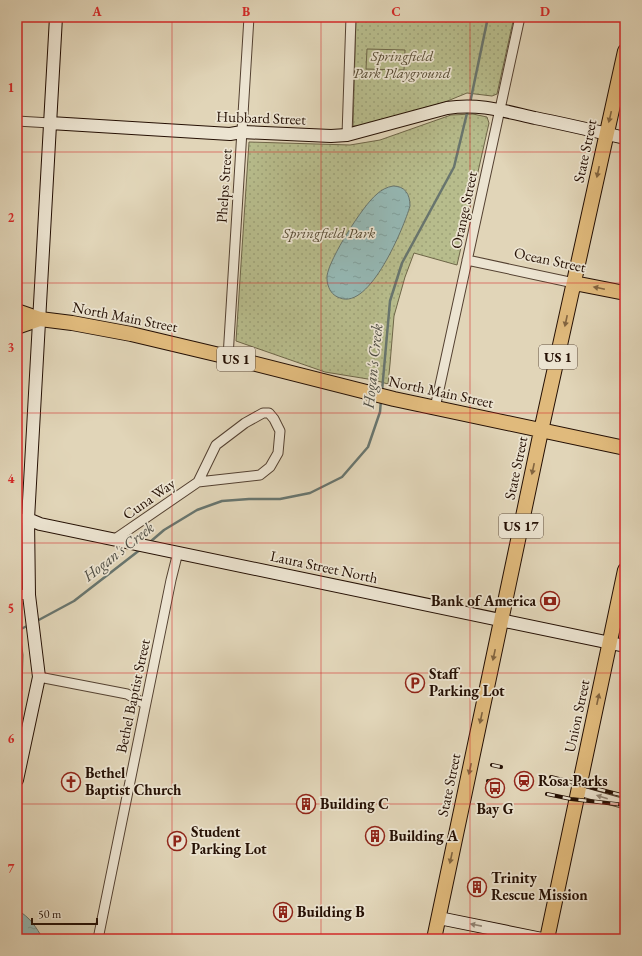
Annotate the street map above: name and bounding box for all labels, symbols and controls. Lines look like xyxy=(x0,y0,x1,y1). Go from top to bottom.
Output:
text: A xyxy=(91,3,102,20)
text: B xyxy=(242,3,250,20)
text: C xyxy=(391,3,401,20)
text: D xyxy=(540,3,550,20)
park label: Springfield Park Playground xyxy=(354,46,451,82)
text: 1 xyxy=(8,79,15,96)
street label: Hubbard Street xyxy=(216,106,306,129)
one-way arrow xyxy=(607,110,613,123)
street label: State Street xyxy=(569,117,601,184)
street label: Phelps Street xyxy=(211,148,236,224)
one-way arrow xyxy=(595,165,601,178)
street label: Orange Street xyxy=(446,169,481,250)
text: 2 xyxy=(8,209,15,226)
park label: Springfield Park xyxy=(282,223,376,242)
street label: Ocean Street xyxy=(512,243,588,276)
one-way arrow xyxy=(593,285,606,291)
street label: North Main Street xyxy=(71,297,179,336)
one-way arrow xyxy=(562,315,568,327)
water label: Hogan's Creek xyxy=(357,322,387,410)
text: 3 xyxy=(8,339,15,356)
road number: US 1 xyxy=(539,345,577,369)
road number: US 1 xyxy=(217,347,255,371)
street label: North Main Street xyxy=(387,371,495,412)
street label: State Street xyxy=(500,434,532,501)
one-way arrow xyxy=(530,463,536,476)
text: 4 xyxy=(8,470,15,487)
street label: Cuna Way xyxy=(119,473,179,524)
road number: US 17 xyxy=(499,514,543,538)
water label: Hogan's Creek xyxy=(78,516,159,586)
street label: Laura Street North xyxy=(269,546,380,587)
bank icon: Bank of America xyxy=(539,590,561,612)
place label: Bank of America xyxy=(431,591,536,610)
text: 5 xyxy=(8,600,14,617)
street label: Bethel Baptist Street xyxy=(111,637,154,755)
one-way arrow xyxy=(490,649,496,661)
place label: Staff Parking Lot xyxy=(429,664,505,700)
parking icon: Staff Parking Lot xyxy=(404,672,426,694)
street label: Union Street xyxy=(560,677,594,754)
one-way arrow xyxy=(595,693,601,705)
one-way arrow xyxy=(477,712,483,724)
text: 6 xyxy=(8,730,15,747)
street label: State Street xyxy=(433,751,465,818)
place label: Bethel Baptist Church xyxy=(85,763,182,799)
one-way arrow xyxy=(466,763,472,775)
station icon: Rosa Parks xyxy=(513,770,535,792)
church icon: Bethel Baptist Church xyxy=(60,771,82,793)
place label: Rosa Parks xyxy=(538,771,608,790)
bus stop icon: Bay G xyxy=(484,777,506,799)
building icon: Building C xyxy=(295,793,317,815)
place label: Building C xyxy=(320,794,389,813)
one-way arrow xyxy=(596,794,608,800)
place label: Bay G xyxy=(476,799,514,818)
place label: Student Parking Lot xyxy=(191,822,267,858)
building icon: Building A xyxy=(364,825,386,847)
place label: Building A xyxy=(389,826,458,845)
parking icon: Student Parking Lot xyxy=(166,830,188,852)
one-way arrow xyxy=(448,851,454,864)
text: 7 xyxy=(8,860,15,877)
place label: Trinity Rescue Mission xyxy=(491,868,588,904)
building icon: Trinity Rescue Mission xyxy=(466,876,488,898)
scale bar xyxy=(32,900,97,926)
building icon: Building B xyxy=(272,901,294,923)
place label: Building B xyxy=(297,902,365,921)
text: 50 m xyxy=(38,906,62,922)
one-way arrow xyxy=(470,922,482,928)

